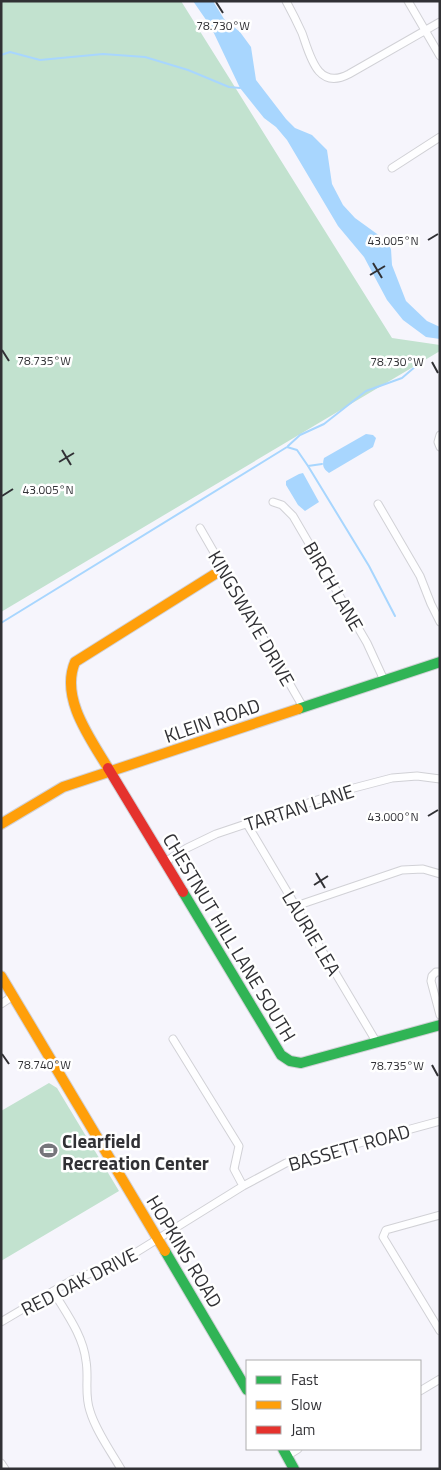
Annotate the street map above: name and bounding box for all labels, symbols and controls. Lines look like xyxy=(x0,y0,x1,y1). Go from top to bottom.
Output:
text: 78.730°W xyxy=(196,16,250,35)
text: 43.005°N xyxy=(367,231,419,250)
text: 78.735°W xyxy=(17,351,71,370)
text: 78.730°W xyxy=(370,352,424,371)
text: 43.005°N xyxy=(22,480,74,499)
street label: BIRCH LANE xyxy=(297,536,371,636)
street label: KINGSWAYE DRIVE xyxy=(201,545,303,691)
street label: KLEIN ROAD xyxy=(160,690,264,750)
street label: TARTAN LANE xyxy=(241,776,357,838)
text: 43.000°N xyxy=(367,807,419,826)
street label: CHESTNUT HILL LANE SOUTH xyxy=(156,827,304,1047)
street label: LAURIE LEA xyxy=(275,885,349,981)
text: 78.740°W xyxy=(17,1055,71,1074)
text: 78.735°W xyxy=(370,1056,424,1075)
street label: BASSETT ROAD xyxy=(285,1116,413,1178)
place label: Clearfield Recreation Center xyxy=(62,1126,209,1177)
sports icon: Clearfield Recreation Center xyxy=(38,1141,58,1161)
street label: HOPKINS ROAD xyxy=(140,1189,230,1313)
street label: RED OAK DRIVE xyxy=(16,1239,142,1323)
legend xyxy=(246,1360,421,1450)
text: Fast xyxy=(291,1368,319,1391)
text: Slow xyxy=(291,1393,322,1416)
text: Jam xyxy=(291,1418,315,1441)

